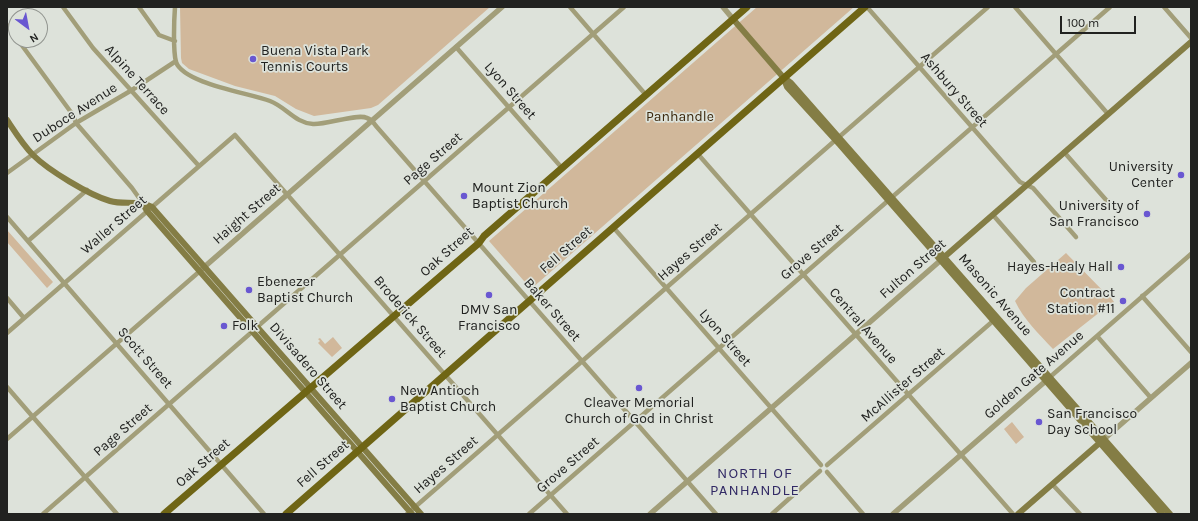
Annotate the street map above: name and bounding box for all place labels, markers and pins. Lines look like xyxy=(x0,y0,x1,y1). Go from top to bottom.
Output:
place label: Buena Vista Park Tennis Courts xyxy=(261,43,369,76)
marker: Buena Vista Park Tennis Courts xyxy=(248,54,258,64)
place label: University Center xyxy=(1109,159,1173,192)
marker: University Center xyxy=(1176,170,1186,180)
place label: Mount Zion Baptist Church xyxy=(472,180,568,212)
marker: Mount Zion Baptist Church xyxy=(459,191,469,201)
place label: University of San Francisco xyxy=(1049,198,1139,230)
marker: University of San Francisco xyxy=(1142,209,1152,219)
place label: Hayes-Healy Hall xyxy=(1007,259,1113,275)
marker: Hayes-Healy Hall xyxy=(1116,262,1126,272)
place label: Ebenezer Baptist Church xyxy=(257,274,353,306)
marker: Ebenezer Baptist Church xyxy=(244,285,254,295)
place label: Contract Station #11 xyxy=(1047,285,1115,318)
marker: DMV San Francisco xyxy=(484,290,494,300)
marker: Contract Station #11 xyxy=(1118,296,1128,306)
place label: DMV San Francisco xyxy=(458,302,520,334)
place label: Folk xyxy=(232,318,258,334)
marker: Folk xyxy=(219,321,229,331)
place label: New Antioch Baptist Church xyxy=(400,383,496,416)
marker: Cleaver Memorial Church of God in Christ xyxy=(634,383,644,393)
marker: New Antioch Baptist Church xyxy=(387,394,397,404)
place label: Cleaver Memorial Church of God in Christ xyxy=(565,395,713,428)
place label: San Francisco Day School xyxy=(1047,406,1137,438)
marker: San Francisco Day School xyxy=(1034,417,1044,427)

